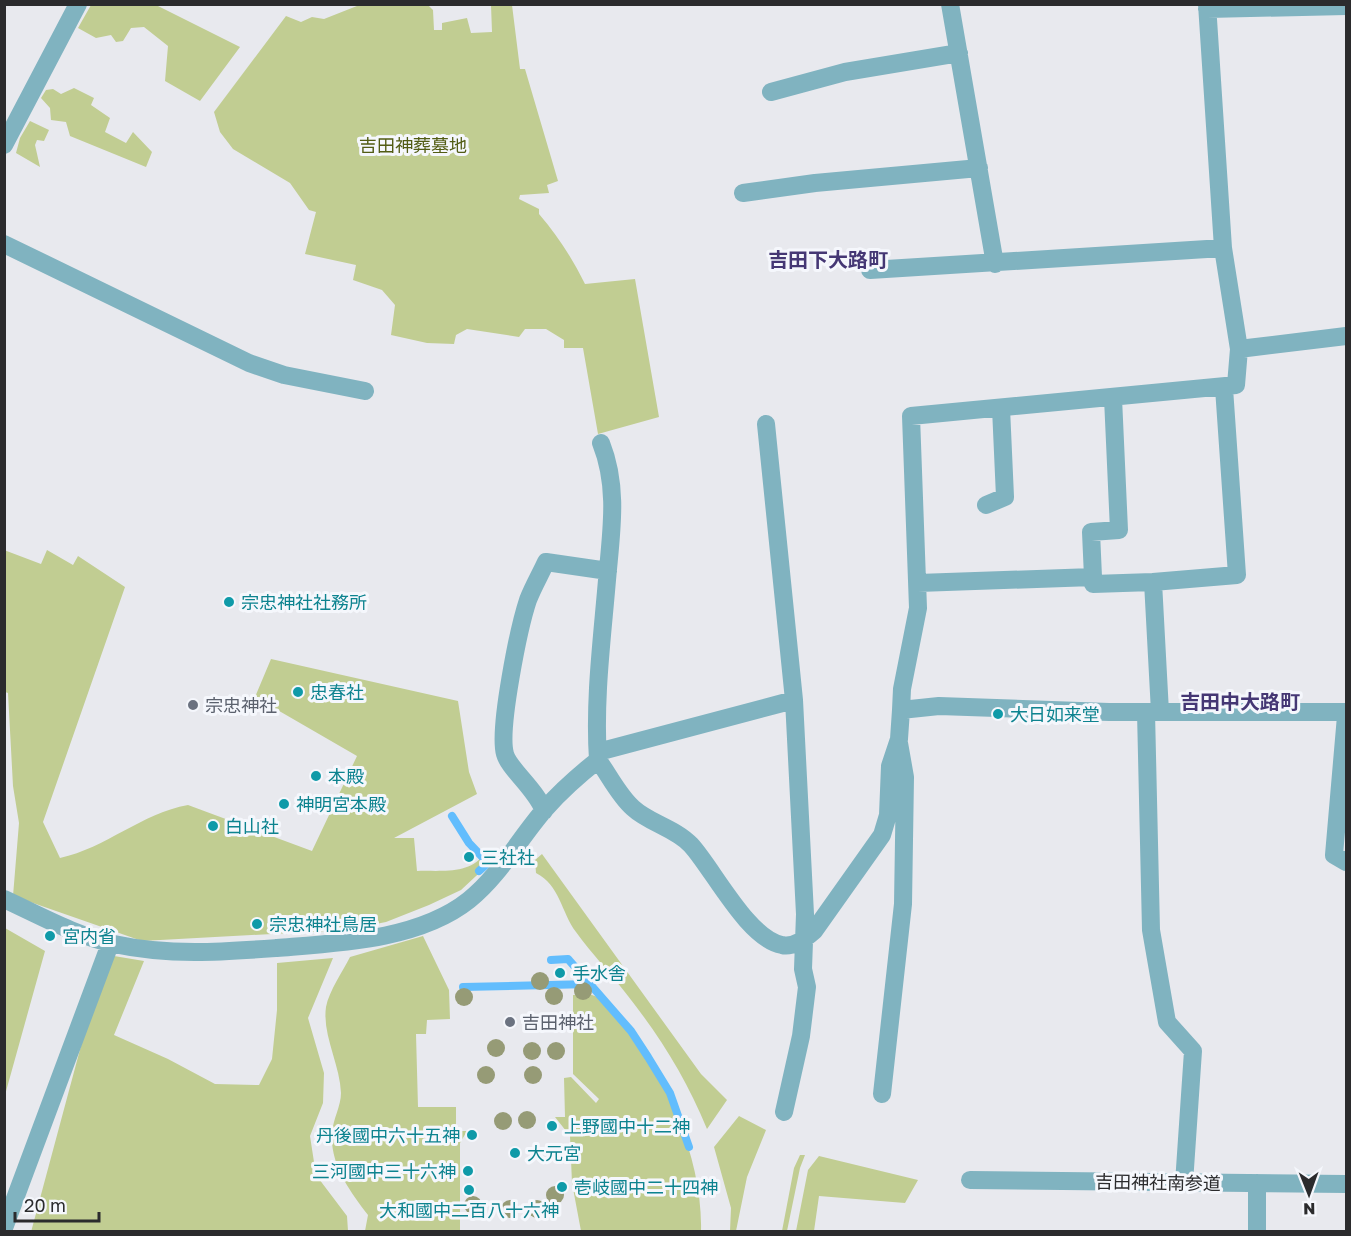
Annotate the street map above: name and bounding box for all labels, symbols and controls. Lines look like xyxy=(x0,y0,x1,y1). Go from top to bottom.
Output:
park label: 吉田神葬墓地 xyxy=(359,134,467,156)
district label: 吉田下大路町 xyxy=(768,247,888,271)
place label: 宗忠神社社務所 xyxy=(241,591,367,613)
marker: 宗忠神社社務所 xyxy=(222,595,236,609)
place label: 忠春社 xyxy=(310,681,364,703)
marker: 忠春社 xyxy=(291,685,305,699)
district label: 吉田中大路町 xyxy=(1180,689,1300,713)
place label: 宗忠神社 xyxy=(205,694,277,716)
marker: 宗忠神社 xyxy=(186,698,200,712)
place label: 大日如来堂 xyxy=(1010,703,1100,725)
marker: 大日如来堂 xyxy=(991,707,1005,721)
place label: 本殿 xyxy=(328,765,364,787)
marker: 本殿 xyxy=(309,769,323,783)
place label: 神明宮本殿 xyxy=(296,793,386,815)
marker: 神明宮本殿 xyxy=(277,797,291,811)
place label: 白山社 xyxy=(225,815,279,837)
marker: 白山社 xyxy=(206,819,220,833)
place label: 三社社 xyxy=(481,846,535,868)
marker: 三社社 xyxy=(462,850,476,864)
place label: 宗忠神社鳥居 xyxy=(269,913,377,935)
marker: 宗忠神社鳥居 xyxy=(250,917,264,931)
place label: 宮内省 xyxy=(62,925,116,947)
marker: 宮内省 xyxy=(43,929,57,943)
place label: 手水舎 xyxy=(572,962,626,984)
marker: 手水舎 xyxy=(553,966,567,980)
place label: 吉田神社 xyxy=(522,1011,594,1033)
marker: 吉田神社 xyxy=(503,1015,517,1029)
place label: 上野國中十二神 xyxy=(564,1115,690,1137)
marker: 上野國中十二神 xyxy=(545,1119,559,1133)
place label: 丹後國中六十五神 xyxy=(316,1124,460,1146)
marker: 丹後國中六十五神 xyxy=(465,1128,479,1142)
place label: 大元宮 xyxy=(527,1142,581,1164)
marker: 大元宮 xyxy=(508,1146,522,1160)
place label: 三河國中三十六神 xyxy=(312,1160,456,1182)
marker: 三河國中三十六神 xyxy=(461,1164,475,1178)
north arrow xyxy=(1279,1164,1339,1224)
street label: 吉田神社南参道 xyxy=(1095,1170,1221,1194)
place label: 壱岐國中二十四神 xyxy=(574,1176,718,1198)
marker: 壱岐國中二十四神 xyxy=(555,1180,569,1194)
marker: 大和國中二百八十六神 xyxy=(462,1183,476,1197)
scale bar xyxy=(15,1185,99,1223)
text: 20 m xyxy=(24,1194,66,1216)
place label: 大和國中二百八十六神 xyxy=(379,1199,559,1221)
text: N xyxy=(1303,1199,1316,1219)

